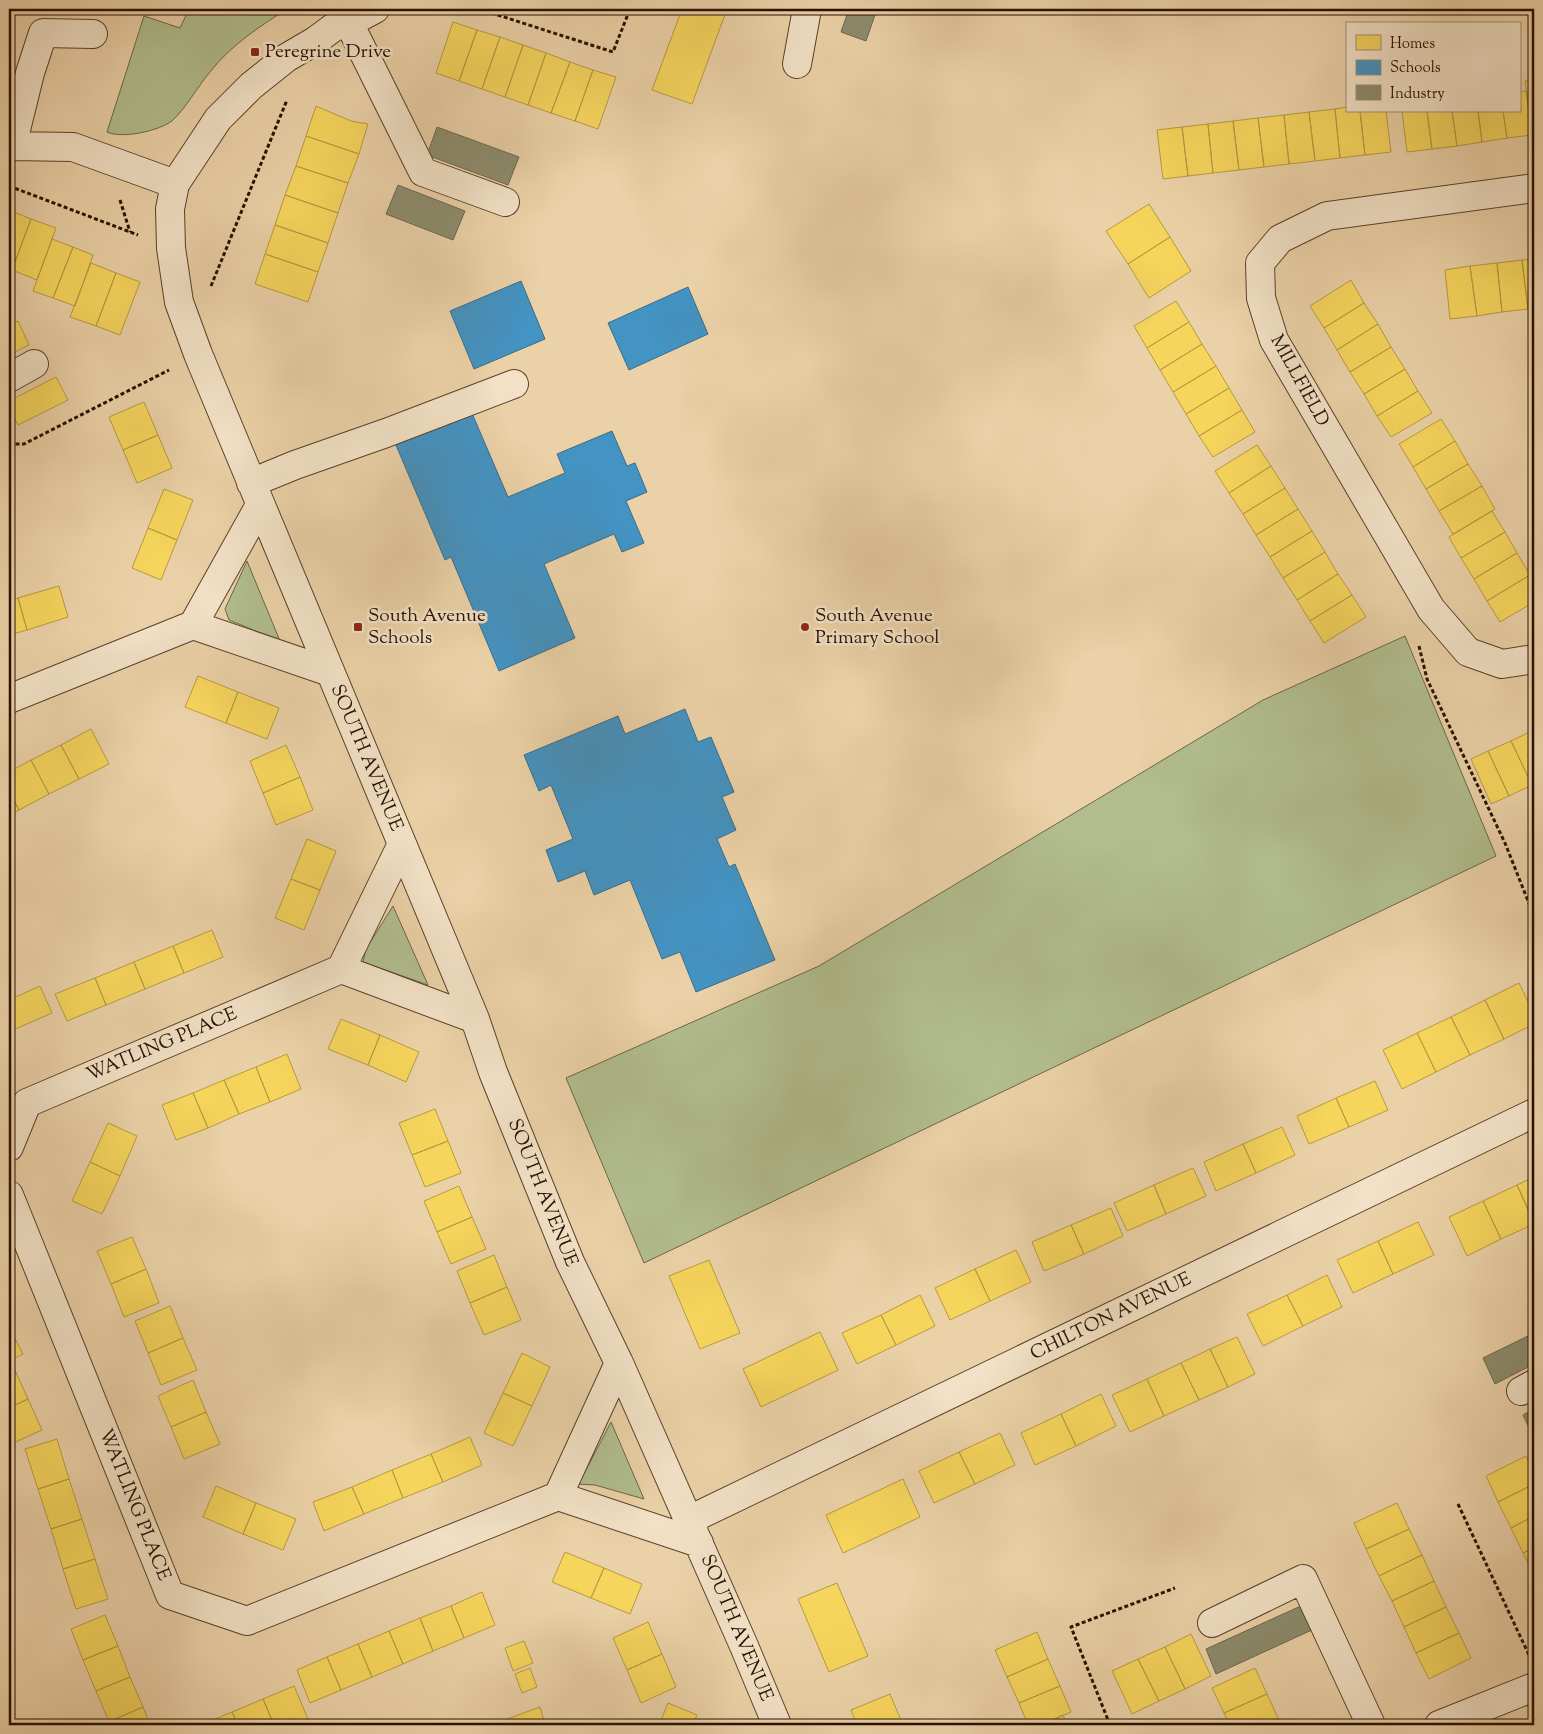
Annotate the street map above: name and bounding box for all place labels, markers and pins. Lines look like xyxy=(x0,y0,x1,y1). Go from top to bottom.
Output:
place label: Peregrine Drive xyxy=(265,39,391,66)
marker: Peregrine Drive xyxy=(249,46,261,58)
place label: South Avenue Schools xyxy=(368,603,486,652)
place label: South Avenue Primary School xyxy=(815,603,940,652)
marker: South Avenue Schools xyxy=(352,621,364,633)
marker: South Avenue Primary School xyxy=(799,621,811,633)

